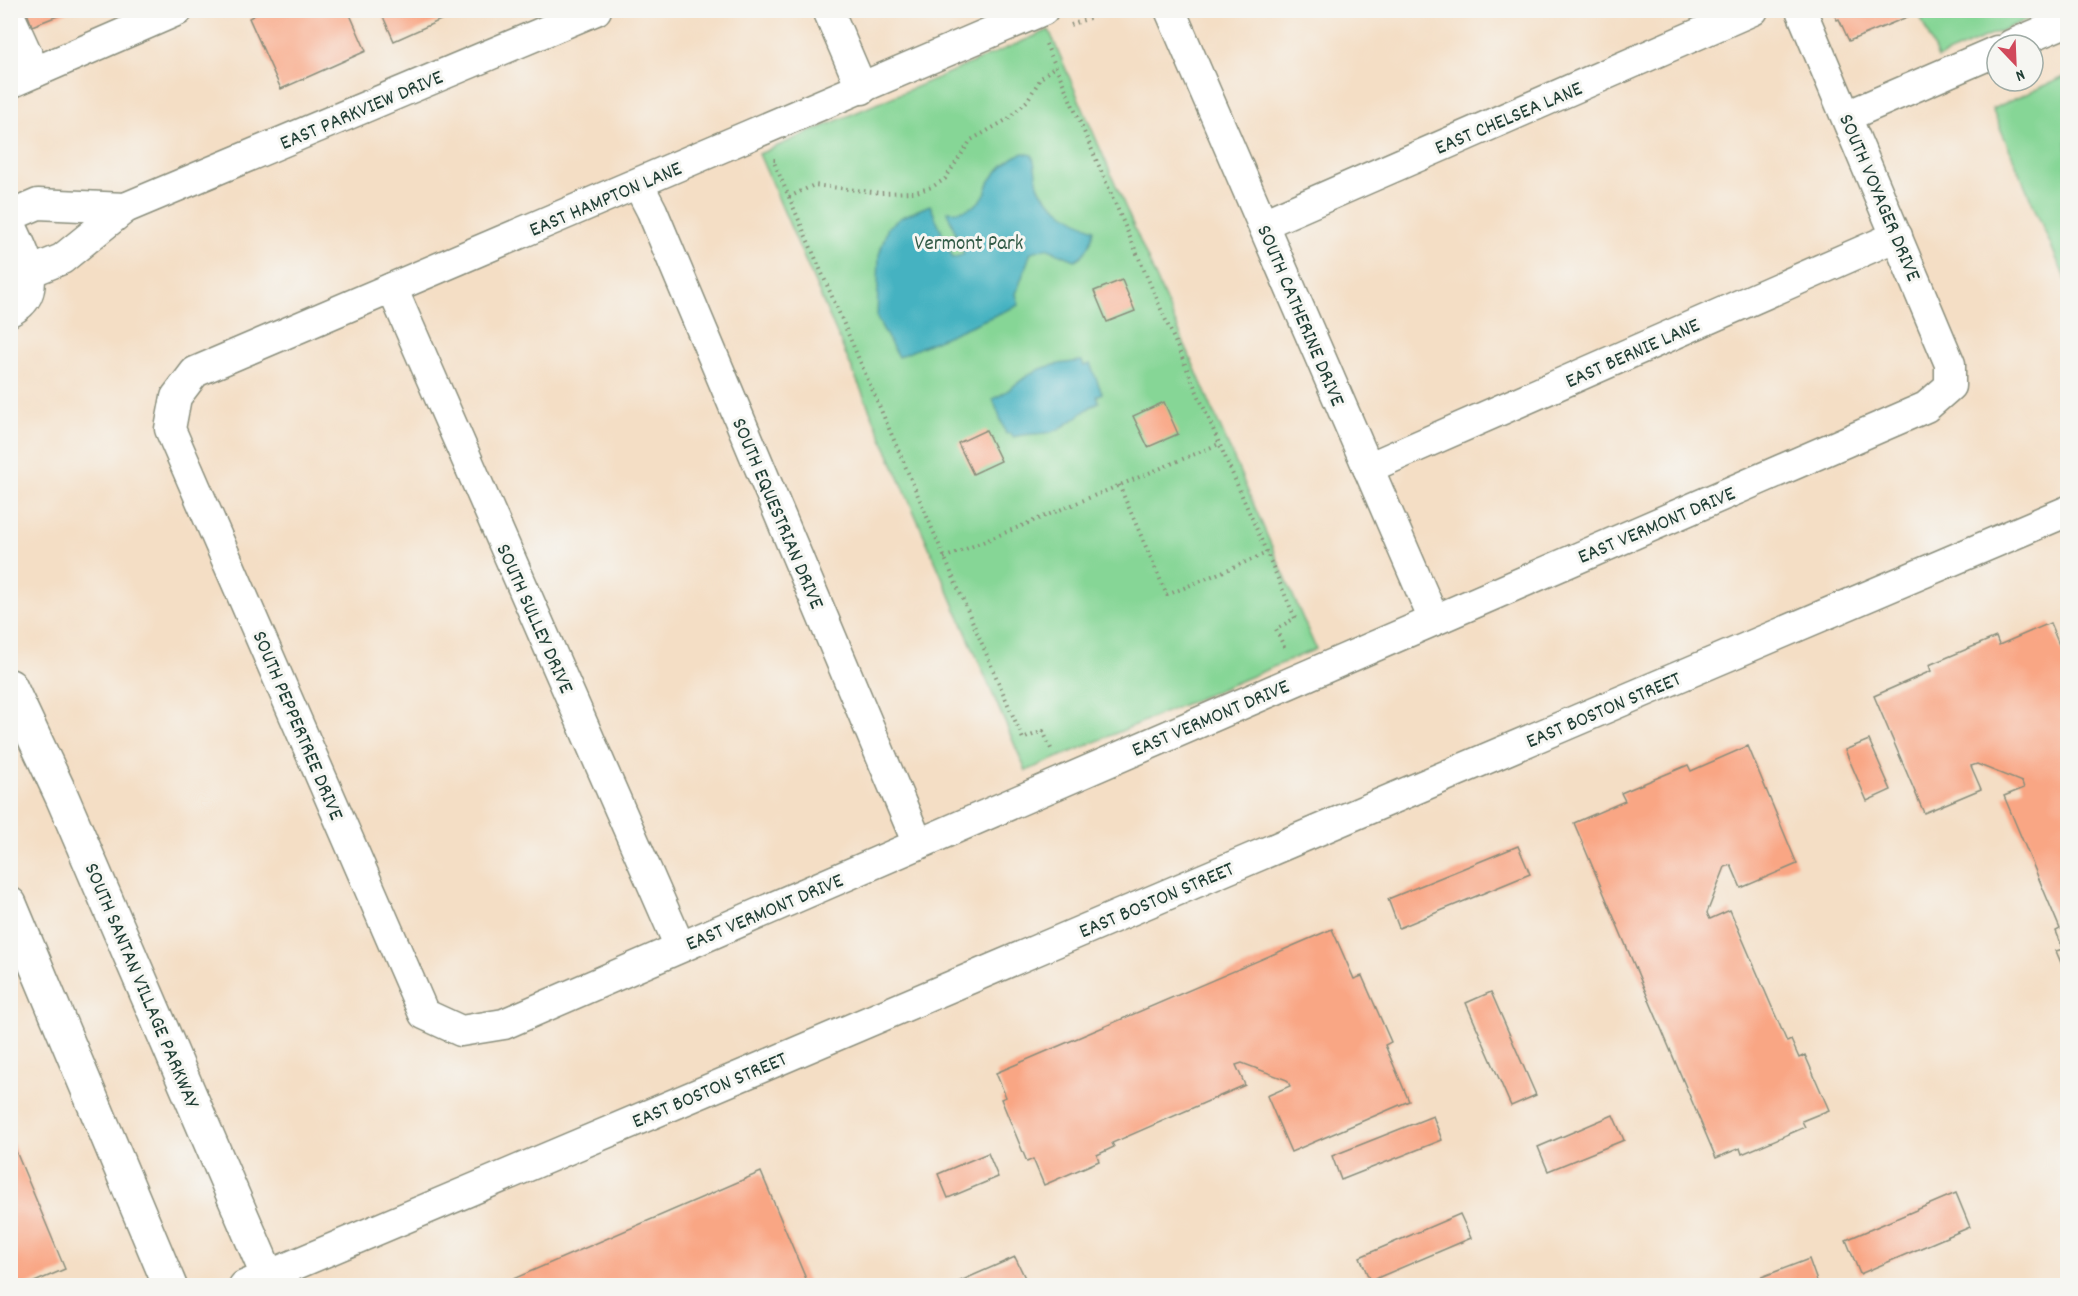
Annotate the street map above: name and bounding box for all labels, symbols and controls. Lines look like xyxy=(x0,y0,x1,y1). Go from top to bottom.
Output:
north arrow xyxy=(1985,33,2045,93)
text: N xyxy=(2012,62,2028,87)
street label: EAST PARKVIEW DRIVE xyxy=(276,64,449,160)
street label: EAST CHELSEA LANE xyxy=(1431,75,1588,164)
street label: SOUTH VOYAGER DRIVE xyxy=(1829,110,1927,287)
street label: EAST HAMPTON LANE xyxy=(525,155,688,246)
street label: SOUTH CATHERINE DRIVE xyxy=(1247,221,1351,412)
park label: Vermont Park xyxy=(915,230,1023,260)
street label: EAST BERNIE LANE xyxy=(1561,311,1706,398)
street label: SOUTH EQUESTRIAN DRIVE xyxy=(722,414,830,615)
street label: EAST VERMONT DRIVE xyxy=(1574,480,1741,573)
street label: SOUTH SULLEY DRIVE xyxy=(487,539,580,699)
street label: SOUTH PEPPERTREE DRIVE xyxy=(243,627,350,826)
street label: EAST BOSTON STREET xyxy=(1522,665,1687,758)
street label: EAST VERMONT DRIVE xyxy=(1128,673,1295,766)
street label: EAST BOSTON STREET xyxy=(1075,855,1240,948)
street label: SOUTH SANTAN VILLAGE PARKWAY xyxy=(75,859,206,1115)
street label: EAST VERMONT DRIVE xyxy=(682,867,849,960)
street label: EAST BOSTON STREET xyxy=(628,1045,793,1138)

